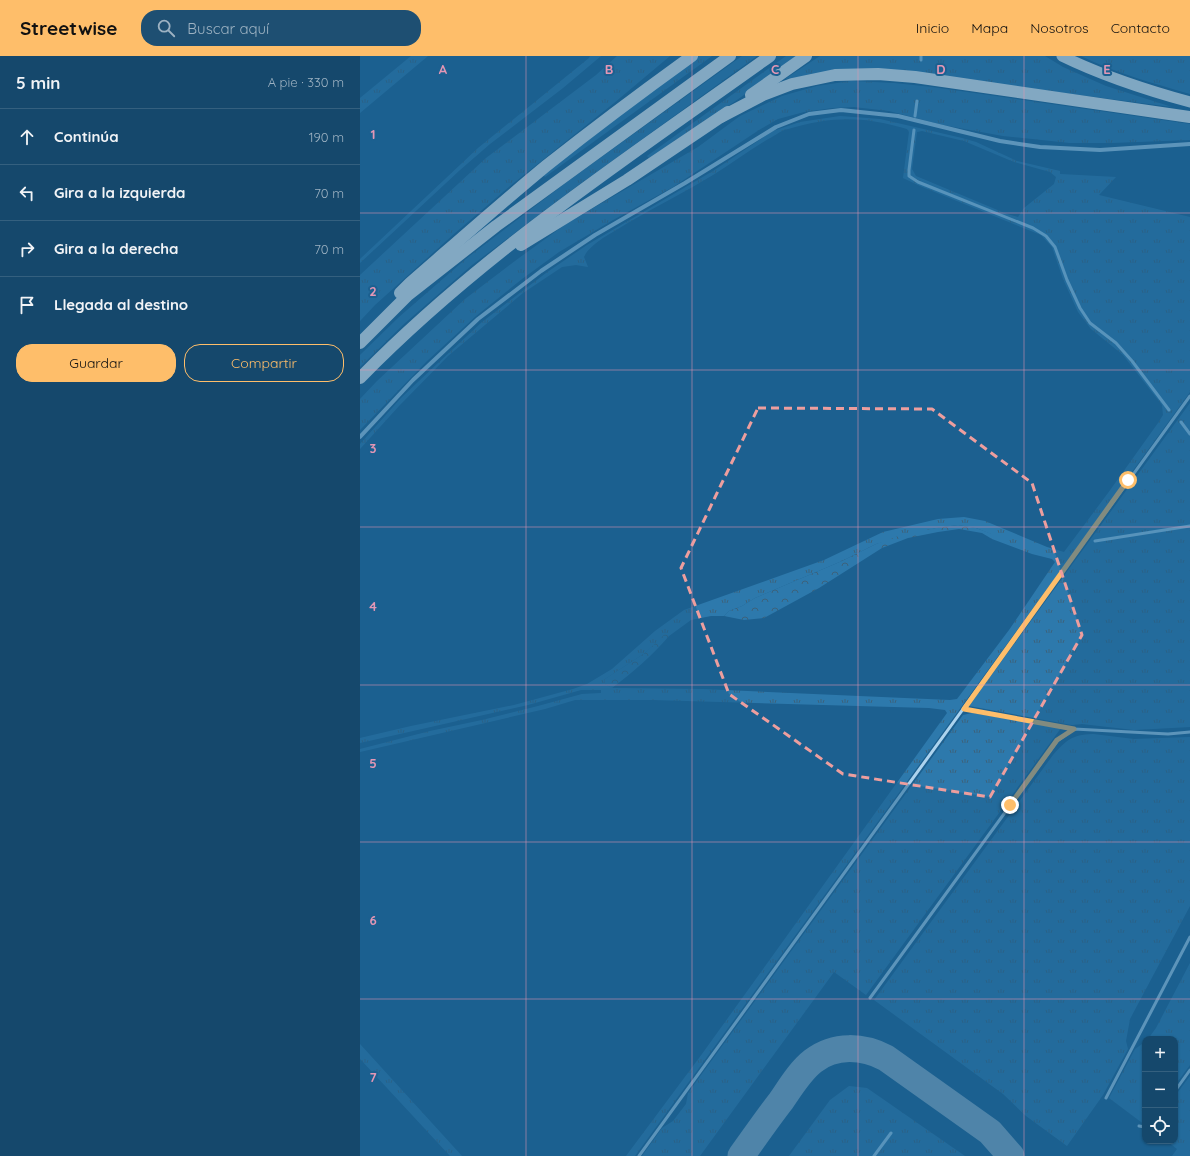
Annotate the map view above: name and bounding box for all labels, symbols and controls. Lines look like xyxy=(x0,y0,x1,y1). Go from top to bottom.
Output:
search box xyxy=(141,10,421,46)
text: Streetwise xyxy=(20,16,117,40)
icon: search xyxy=(155,17,177,39)
text: Buscar aquí xyxy=(187,19,269,38)
text: Inicio xyxy=(916,19,949,37)
text: Mapa xyxy=(971,19,1008,37)
text: Nosotros xyxy=(1030,19,1089,37)
text: Contacto xyxy=(1111,19,1170,37)
text: A xyxy=(439,61,448,77)
text: B xyxy=(605,61,613,77)
text: C xyxy=(771,61,779,77)
text: D xyxy=(936,61,946,77)
text: E xyxy=(1103,61,1111,77)
text: 5 min xyxy=(16,72,60,93)
text: A pie · 330 m xyxy=(268,74,344,90)
icon: ahead xyxy=(16,126,38,148)
text: 1 xyxy=(370,126,376,142)
text: Continúa xyxy=(54,127,119,146)
text: 190 m xyxy=(309,129,344,145)
icon: left xyxy=(16,182,38,204)
text: Gira a la izquierda xyxy=(54,183,186,202)
text: 70 m xyxy=(314,185,344,201)
icon: right xyxy=(16,238,38,260)
text: Gira a la derecha xyxy=(54,239,179,258)
text: 70 m xyxy=(314,241,344,257)
text: 2 xyxy=(369,283,377,299)
icon: arrive xyxy=(16,294,38,316)
text: Llegada al destino xyxy=(54,295,188,314)
button: Guardar xyxy=(16,344,176,382)
button: Compartir xyxy=(184,344,344,382)
text: 3 xyxy=(370,440,377,456)
route start xyxy=(1119,471,1137,489)
text: 4 xyxy=(369,598,377,614)
text: 5 xyxy=(369,755,377,771)
route end xyxy=(1001,796,1019,814)
text: 6 xyxy=(369,912,377,928)
map controls xyxy=(1142,1036,1178,1144)
button: + xyxy=(1142,1036,1178,1072)
text: 7 xyxy=(369,1069,377,1085)
button: − xyxy=(1142,1072,1178,1108)
button: locate xyxy=(1142,1108,1178,1144)

